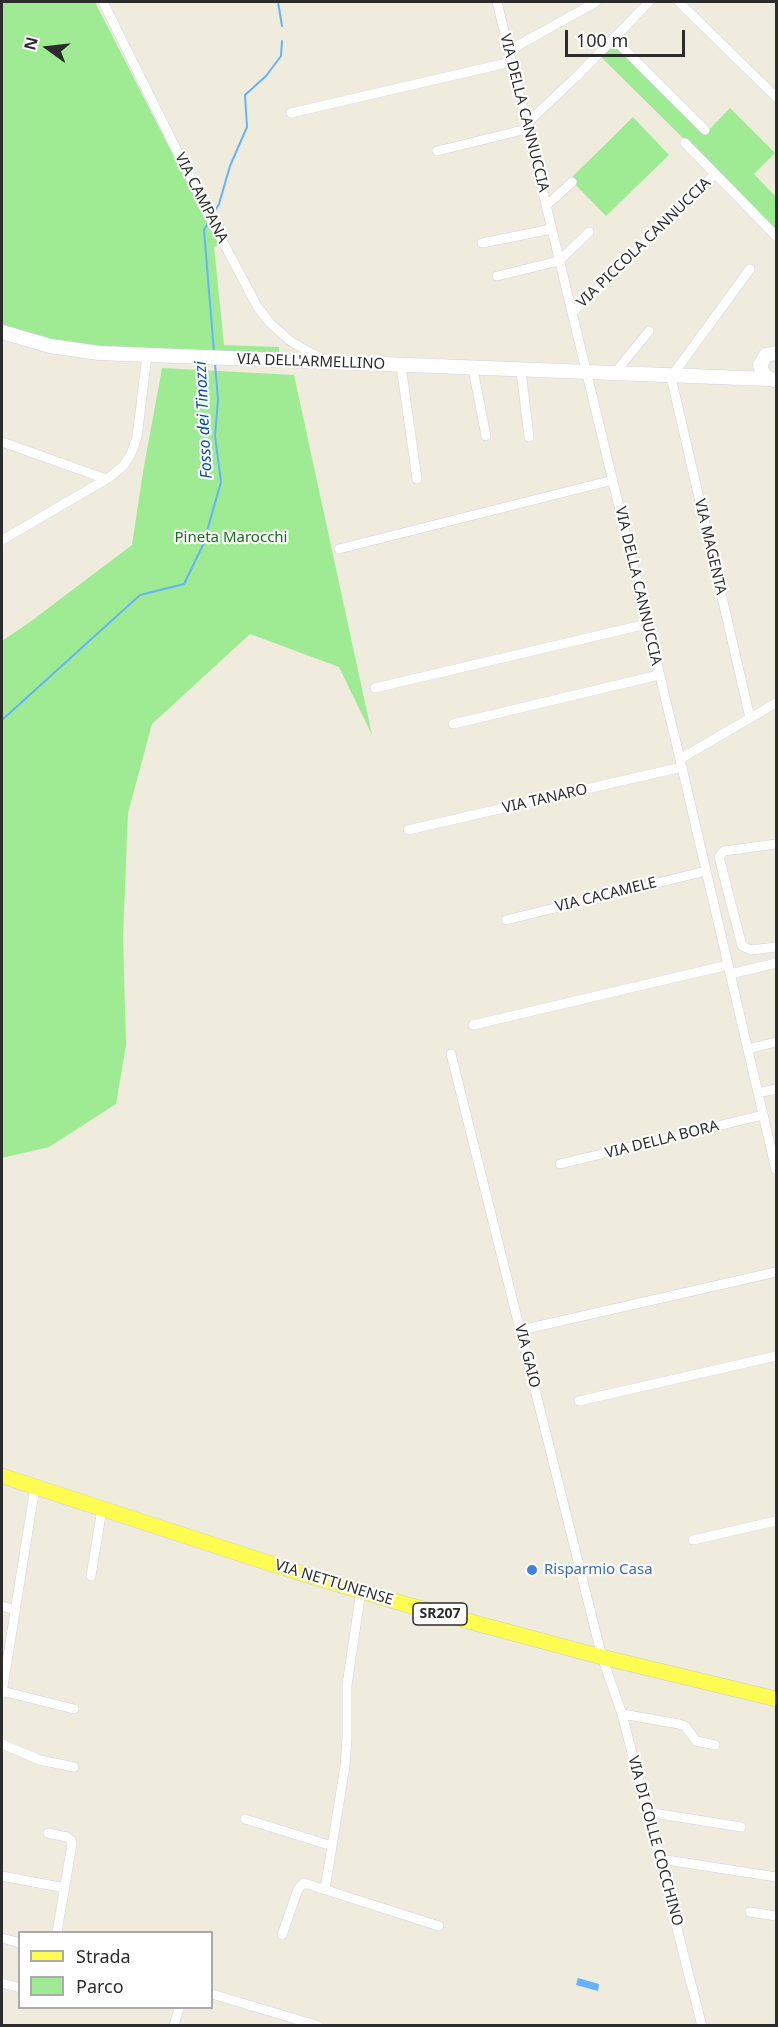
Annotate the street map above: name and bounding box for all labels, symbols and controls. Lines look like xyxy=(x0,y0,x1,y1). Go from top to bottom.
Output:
north arrow xyxy=(18,18,78,78)
scale bar xyxy=(568,18,688,56)
text: 100 m xyxy=(576,28,628,52)
street label: VIA DELLA CANNUCCIA xyxy=(496,32,552,194)
text: N xyxy=(18,34,43,52)
street label: VIA CAMPANA xyxy=(170,150,232,246)
street label: VIA PICCOLA CANNUCCIA xyxy=(573,174,715,312)
street label: VIA DELL'ARMELLINO xyxy=(236,350,386,374)
water label: Fosso dei Tinozzi xyxy=(191,361,217,479)
street label: VIA MAGENTA xyxy=(690,497,730,597)
street label: VIA DELLA CANNUCCIA xyxy=(611,505,665,667)
park label: Pineta Marocchi xyxy=(175,529,287,547)
street label: VIA TANARO xyxy=(501,781,589,817)
street label: VIA CACAMELE xyxy=(554,874,658,916)
street label: VIA DELLA BORA xyxy=(603,1117,721,1163)
street label: VIA GAIO xyxy=(510,1322,544,1390)
street label: VIA NETTUNENSE xyxy=(273,1556,395,1610)
place label: Risparmio Casa xyxy=(544,1561,653,1579)
marker: Risparmio Casa xyxy=(525,1563,539,1577)
road number: SR207 xyxy=(413,1603,467,1625)
street label: VIA DI COLLE COCCHINO xyxy=(624,1754,686,1928)
legend xyxy=(18,1931,213,2009)
text: Strada xyxy=(76,1944,131,1968)
text: Parco xyxy=(76,1974,124,1998)

